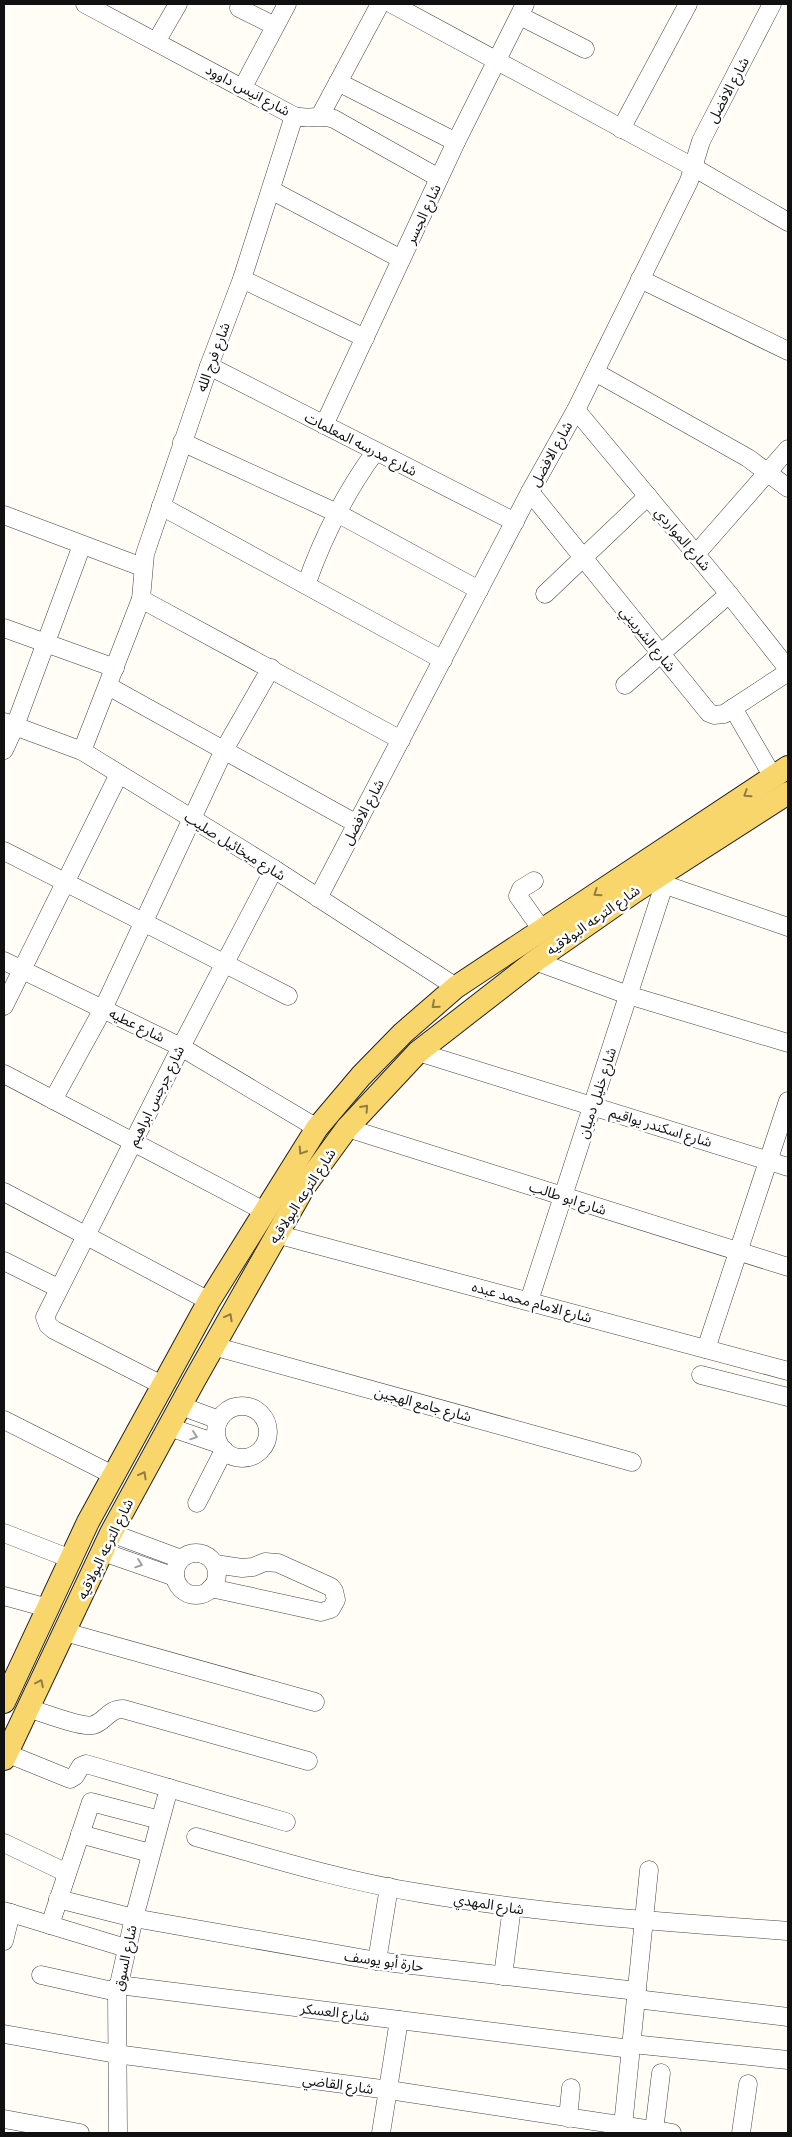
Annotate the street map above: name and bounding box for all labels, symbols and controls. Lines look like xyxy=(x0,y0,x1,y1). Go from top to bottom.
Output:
street label: شارع الافضل xyxy=(703,54,755,127)
street label: شارع انيس داوود xyxy=(202,60,293,122)
street label: شارع الجسر xyxy=(401,181,446,249)
street label: شارع فرج الله xyxy=(192,320,236,395)
street label: شارع مدرسه المعلمات xyxy=(301,408,420,482)
street label: شارع الافضل xyxy=(526,418,578,491)
street label: شارع المواردي xyxy=(649,503,715,576)
street label: شارع الشربيني xyxy=(614,603,680,677)
street label: شارع الافضل xyxy=(338,776,390,849)
one-way arrow xyxy=(744,788,753,797)
street label: شارع ميخائيل صليب xyxy=(180,808,289,886)
street label: شارع الترعه البولاقيه xyxy=(543,881,644,961)
one-way arrow xyxy=(593,886,602,896)
one-way arrow xyxy=(432,1000,441,1008)
street label: شارع عطيه xyxy=(105,1004,168,1048)
street label: شارع جرجس ابراهيم xyxy=(124,1043,190,1150)
street label: شارع خليل دميان xyxy=(574,1045,622,1141)
street label: شارع اسكندر يواقيم xyxy=(607,1103,714,1153)
one-way arrow xyxy=(359,1104,368,1113)
street label: شارع الترعه البولاقيه xyxy=(265,1145,341,1248)
one-way arrow xyxy=(299,1145,309,1154)
street label: شارع ابو طالب xyxy=(526,1177,609,1221)
street label: شارع الامام محمد عبده xyxy=(469,1277,594,1329)
one-way arrow xyxy=(223,1314,233,1323)
street label: شارع جامع الهجين xyxy=(372,1382,473,1428)
one-way arrow xyxy=(189,1430,198,1440)
one-way arrow xyxy=(137,1471,147,1480)
street label: شارع الترعه البولاقيه xyxy=(73,1496,139,1603)
one-way arrow xyxy=(134,1558,143,1568)
one-way arrow xyxy=(34,1679,44,1688)
street label: شارع المهدي xyxy=(452,1890,525,1921)
street label: شارع السوق xyxy=(109,1923,143,1993)
street label: حارة أبو يوسف xyxy=(343,1947,425,1975)
street label: شارع العسكر xyxy=(298,1999,371,2027)
street label: شارع القاضي xyxy=(301,2070,375,2100)

